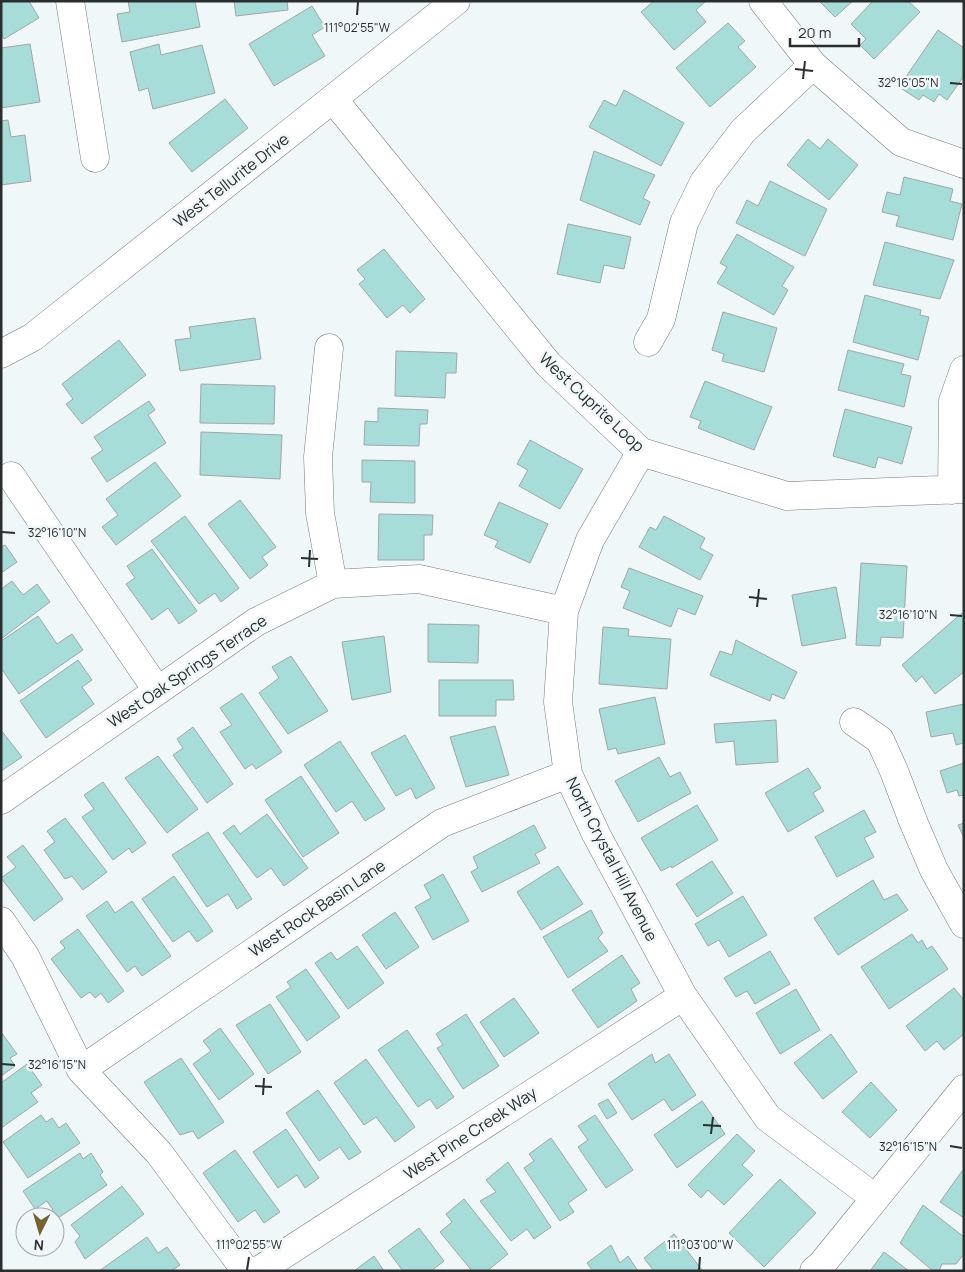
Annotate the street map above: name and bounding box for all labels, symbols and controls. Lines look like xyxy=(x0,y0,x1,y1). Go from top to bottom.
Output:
scale bar xyxy=(790,15,859,47)
text: 111°02'55"W xyxy=(324,19,391,36)
text: 20 m xyxy=(798,22,831,43)
text: 32°16'05"N xyxy=(878,74,938,91)
street label: West Tellurite Drive xyxy=(168,128,294,232)
street label: West Cuprite Loop xyxy=(535,347,649,457)
text: 32°16'10"N xyxy=(28,524,86,541)
text: 32°16'10"N xyxy=(879,606,937,623)
street label: West Oak Springs Terrace xyxy=(103,609,271,733)
street label: North Crystal Hill Avenue xyxy=(561,773,663,945)
street label: West Rock Basin Lane xyxy=(244,854,390,962)
text: 32°16'15"N xyxy=(28,1056,86,1073)
street label: West Pine Creek Way xyxy=(399,1081,541,1184)
text: 32°16'15"N xyxy=(879,1138,937,1155)
north arrow xyxy=(15,1207,65,1257)
text: N xyxy=(33,1236,45,1255)
text: 111°02'55"W xyxy=(216,1236,283,1253)
text: 111°03'00"W xyxy=(667,1236,734,1253)

